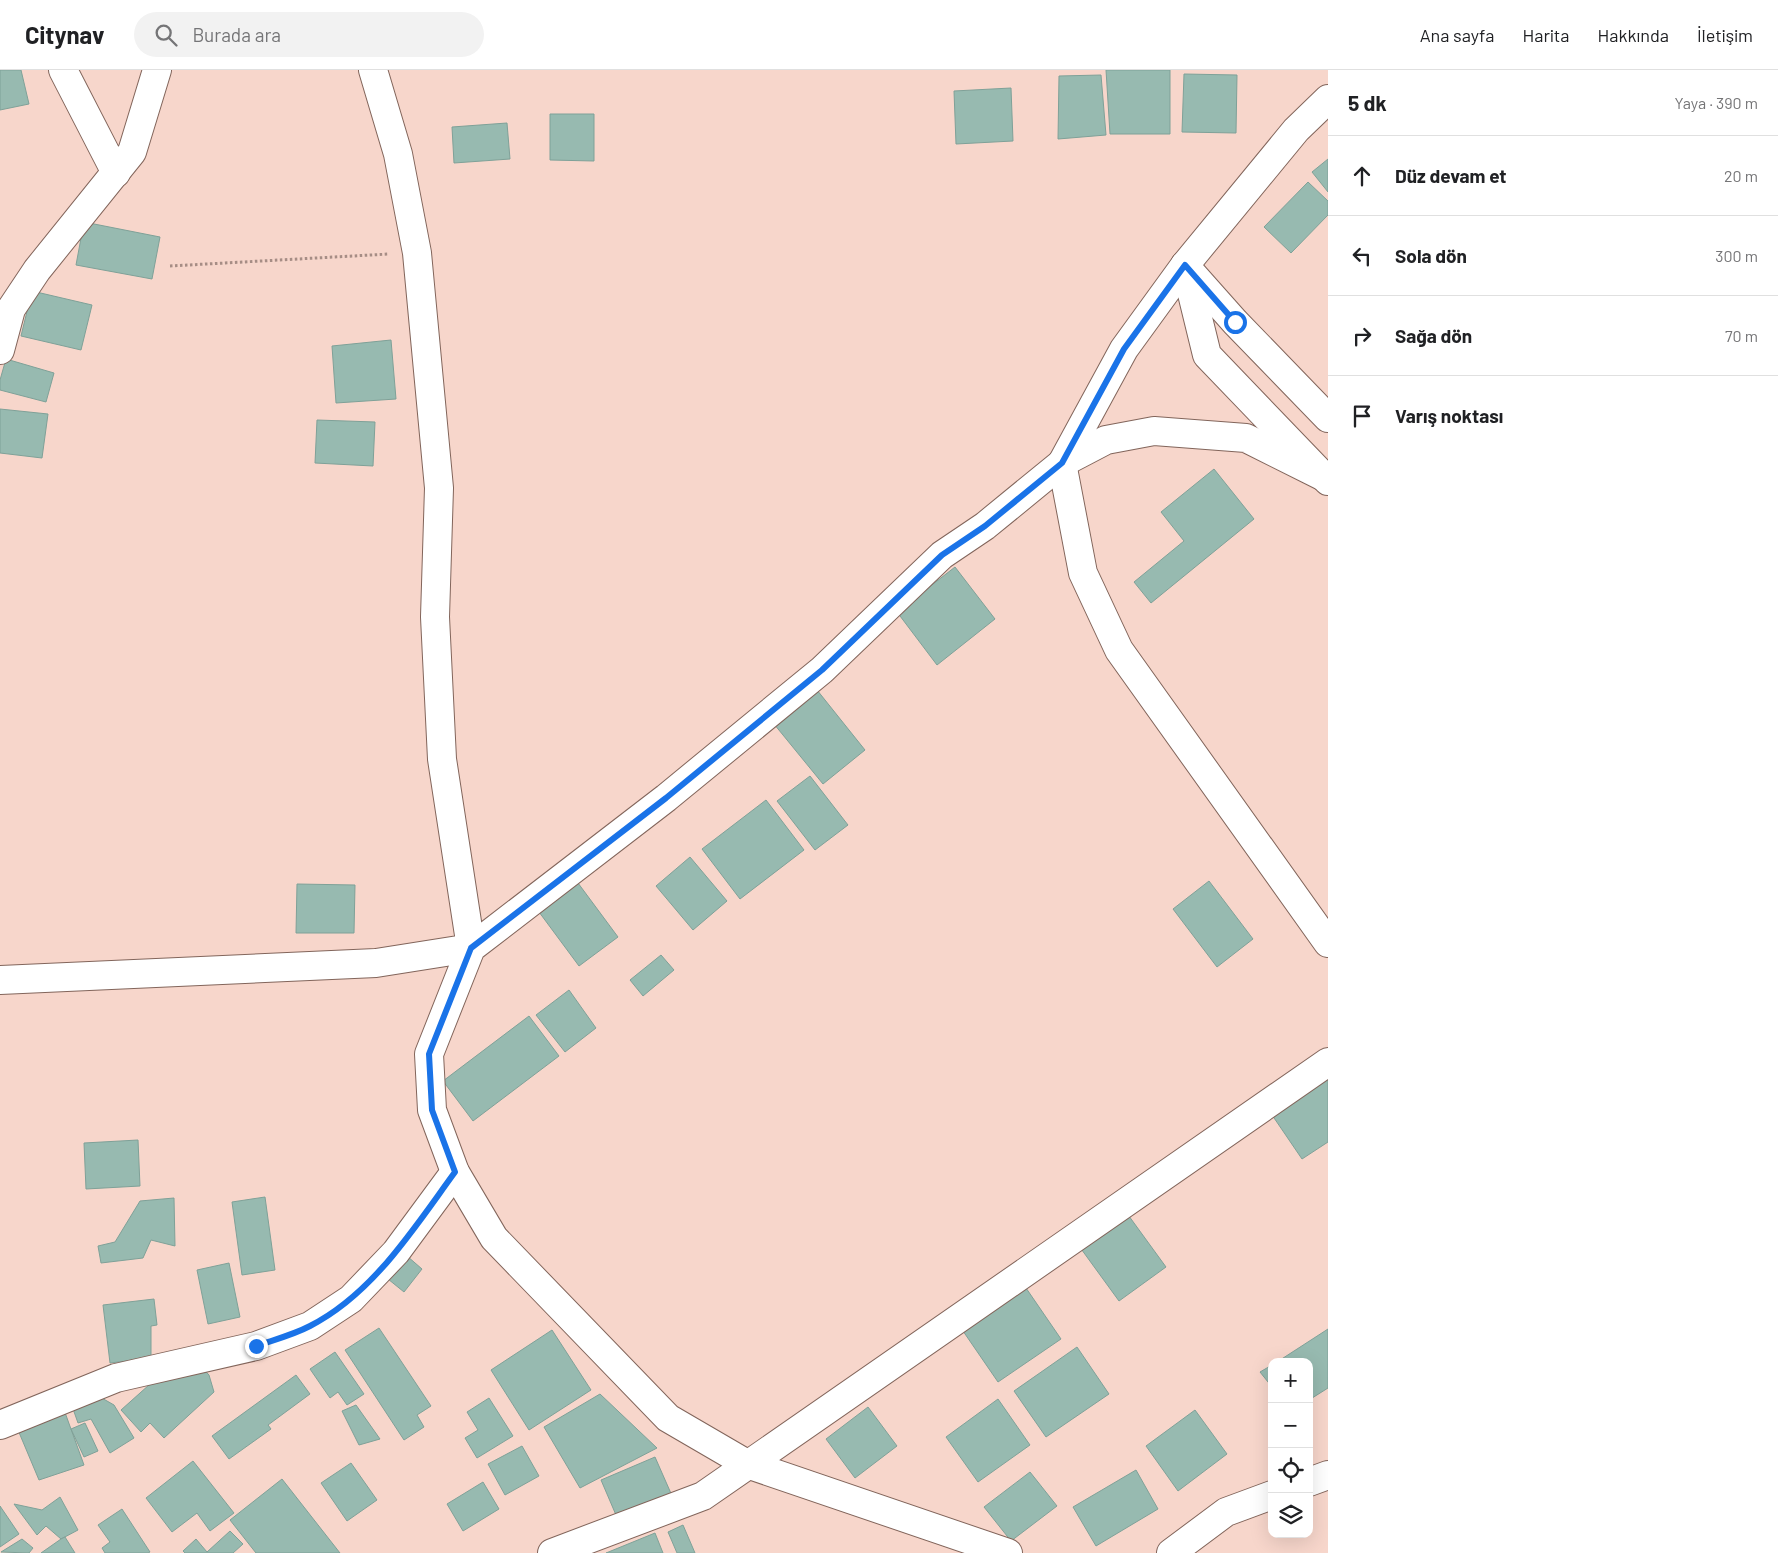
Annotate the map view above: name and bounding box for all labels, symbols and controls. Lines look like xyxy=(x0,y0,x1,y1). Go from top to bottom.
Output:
search box xyxy=(134,12,484,57)
text: Citynav xyxy=(25,20,104,49)
icon: search xyxy=(152,21,180,49)
text: Burada ara xyxy=(192,23,281,46)
text: Ana sayfa xyxy=(1420,24,1494,46)
text: Harita xyxy=(1522,24,1570,46)
text: Hakkında xyxy=(1598,24,1669,46)
text: İletişim xyxy=(1697,24,1753,46)
text: 5 dk xyxy=(1348,90,1387,115)
text: Yaya · 390 m xyxy=(1674,93,1758,112)
icon: ahead xyxy=(1348,162,1376,190)
text: Düz devam et xyxy=(1395,164,1507,187)
text: 20 m xyxy=(1724,166,1758,185)
icon: left xyxy=(1348,242,1376,270)
text: Sola dön xyxy=(1395,244,1467,267)
text: 300 m xyxy=(1715,246,1758,265)
route start xyxy=(1224,311,1247,334)
icon: right xyxy=(1348,322,1376,350)
text: Sağa dön xyxy=(1395,324,1472,347)
text: 70 m xyxy=(1725,326,1758,345)
icon: arrive xyxy=(1348,402,1376,430)
text: Varış noktası xyxy=(1395,404,1503,427)
route end xyxy=(245,1335,268,1358)
map controls xyxy=(1268,1358,1313,1538)
button: + xyxy=(1268,1358,1313,1403)
button: − xyxy=(1268,1403,1313,1448)
button: locate xyxy=(1268,1448,1313,1493)
button: layers xyxy=(1268,1493,1313,1538)

